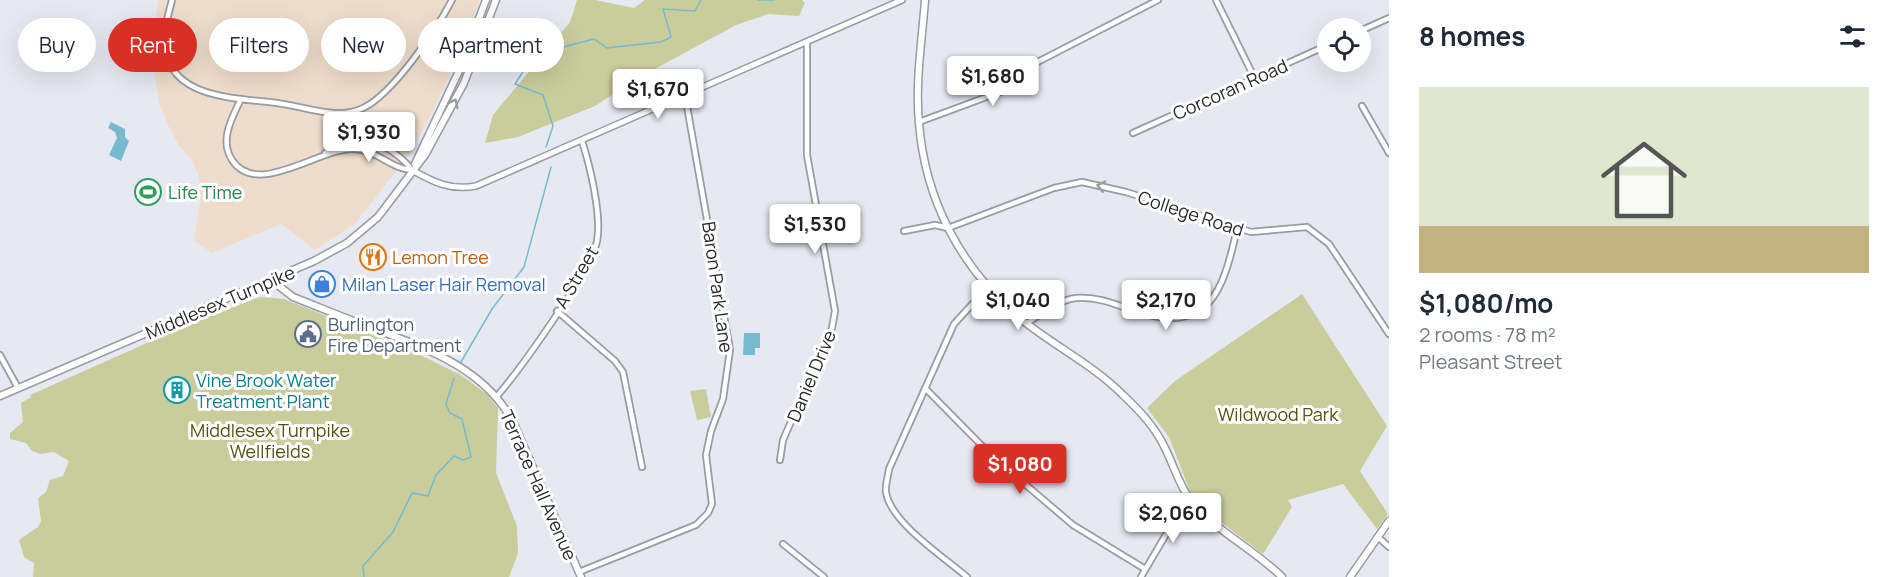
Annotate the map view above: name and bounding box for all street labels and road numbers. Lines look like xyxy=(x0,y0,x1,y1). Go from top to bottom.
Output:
street label: Corcoran Road xyxy=(1169,53,1291,125)
street label: College Road xyxy=(1135,185,1247,241)
street label: Baron Park Lane xyxy=(697,220,739,354)
street label: A Street xyxy=(549,242,603,312)
street label: Middlesex Turnpike xyxy=(142,260,298,344)
street label: Daniel Drive xyxy=(781,326,841,426)
street label: Terrace Hall Avenue xyxy=(495,406,583,564)

